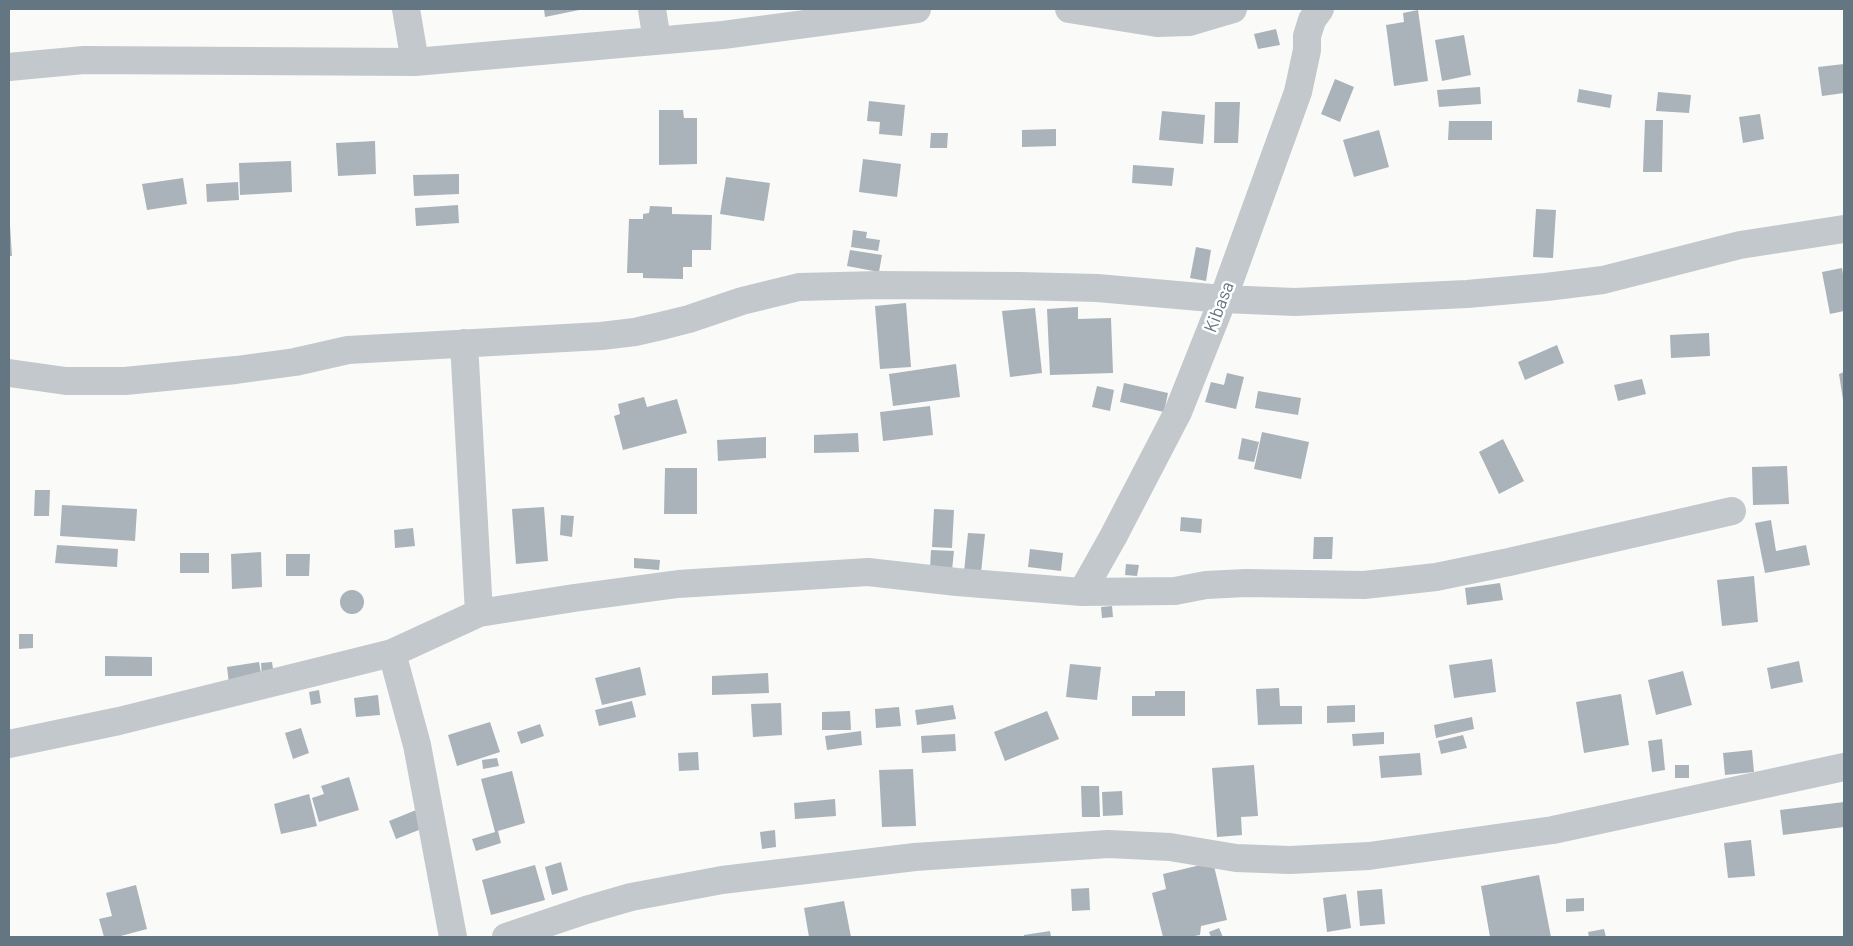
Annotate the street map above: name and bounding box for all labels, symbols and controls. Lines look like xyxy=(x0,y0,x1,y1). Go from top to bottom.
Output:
street label: Kibasa xyxy=(1200,279,1238,335)

